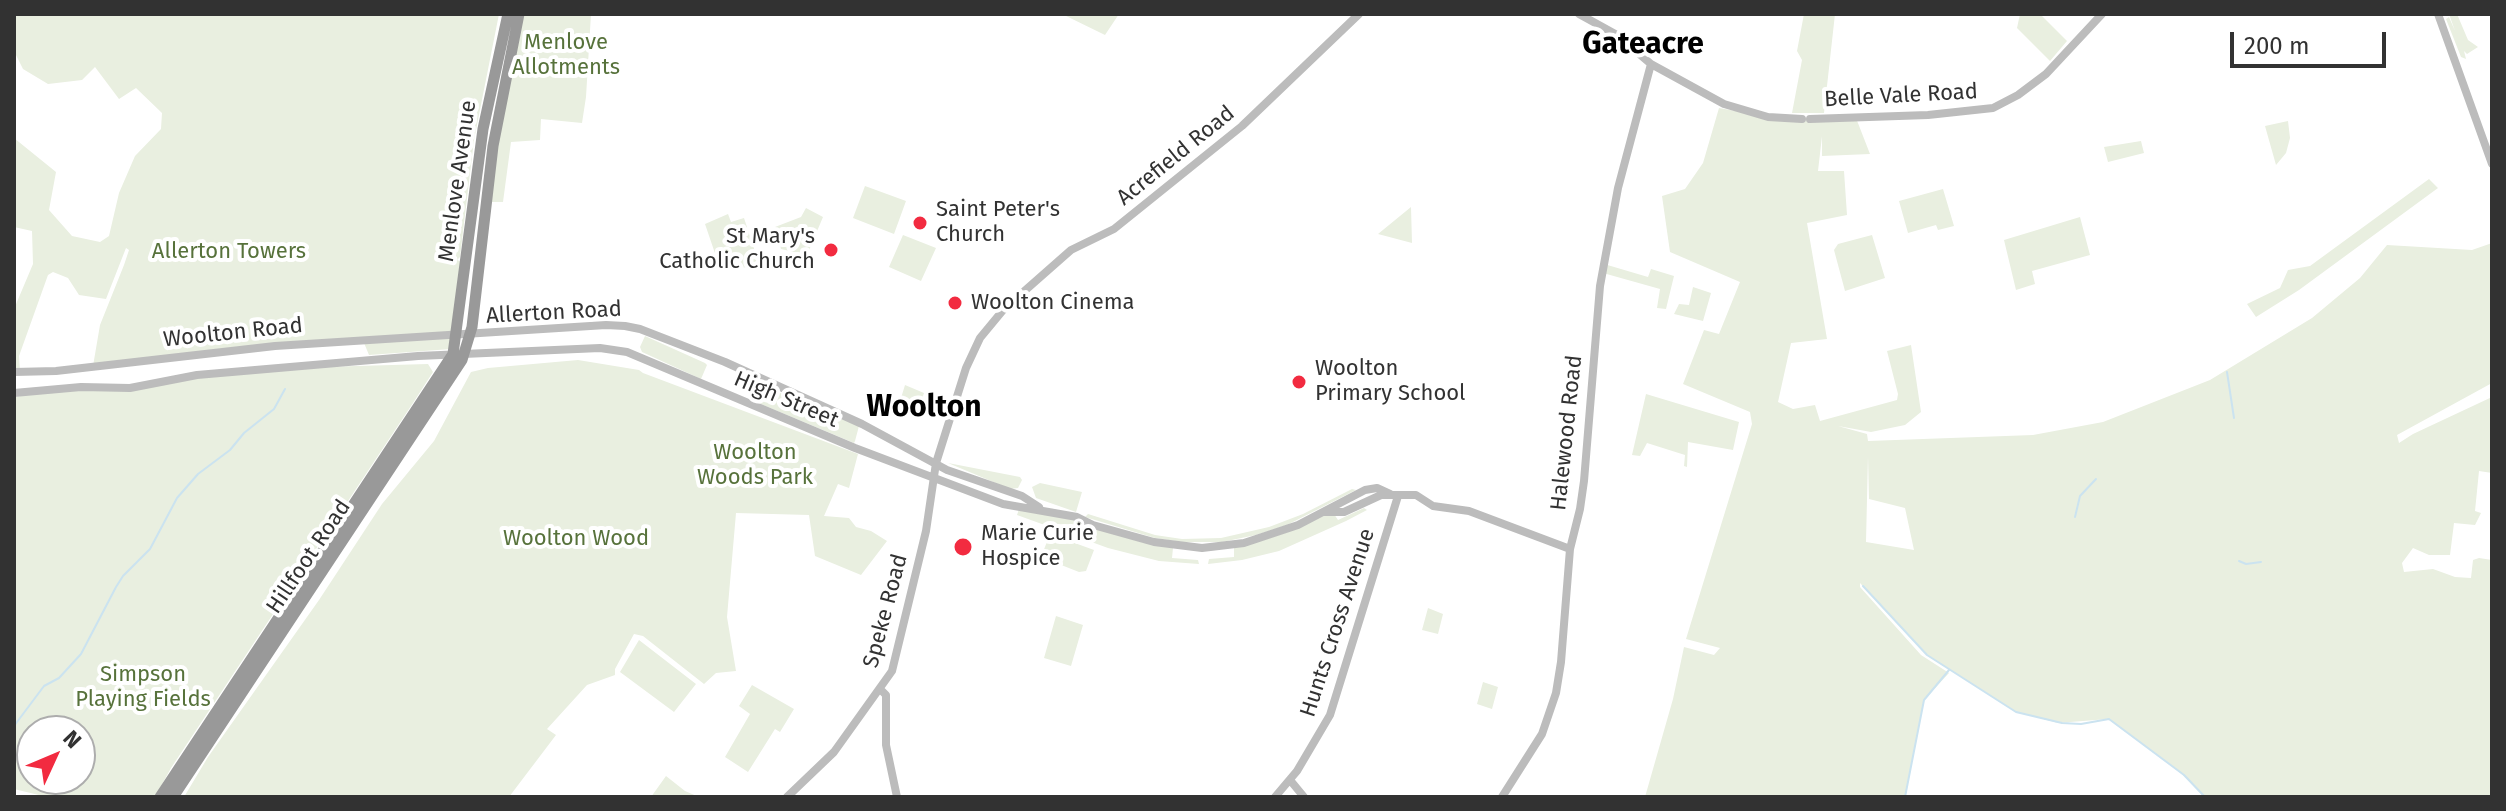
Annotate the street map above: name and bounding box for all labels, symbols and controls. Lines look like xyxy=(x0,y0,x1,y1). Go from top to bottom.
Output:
scale bar xyxy=(2234,16,2390,66)
district label: Gateacre xyxy=(1582,27,1704,63)
park label: Menlove Allotments xyxy=(512,30,620,82)
text: 200 m xyxy=(2244,32,2310,60)
street label: Belle Vale Road xyxy=(1823,79,1979,113)
street label: Menlove Avenue xyxy=(434,99,482,263)
street label: Acrefield Road xyxy=(1112,101,1240,211)
place label: Saint Peter's Church xyxy=(936,197,1060,248)
marker: Saint Peter's Church xyxy=(911,214,929,232)
place label: St Mary's Catholic Church xyxy=(659,224,815,276)
park label: Allerton Towers xyxy=(152,239,306,265)
marker: St Mary's Catholic Church xyxy=(822,241,840,259)
place label: Woolton Cinema xyxy=(971,290,1135,316)
marker: Woolton Cinema xyxy=(946,294,964,312)
street label: Allerton Road xyxy=(486,296,622,330)
street label: Woolton Road xyxy=(162,313,304,353)
street label: Halewood Road xyxy=(1546,354,1588,512)
place label: Woolton Primary School xyxy=(1315,356,1466,408)
street label: High Street xyxy=(730,366,842,434)
marker: Woolton Primary School xyxy=(1290,373,1308,391)
district label: Woolton xyxy=(867,390,981,426)
park label: Woolton Woods Park xyxy=(697,440,813,492)
street label: Hillfoot Road xyxy=(261,495,357,619)
place label: Marie Curie Hospice xyxy=(981,521,1094,572)
street label: Hunts Cross Avenue xyxy=(1295,525,1381,721)
park label: Woolton Wood xyxy=(503,526,649,552)
marker: Marie Curie Hospice xyxy=(952,536,974,558)
street label: Speke Road xyxy=(858,551,914,671)
park label: Simpson Playing Fields xyxy=(75,662,211,714)
north arrow xyxy=(16,715,96,795)
text: N xyxy=(57,725,87,754)

